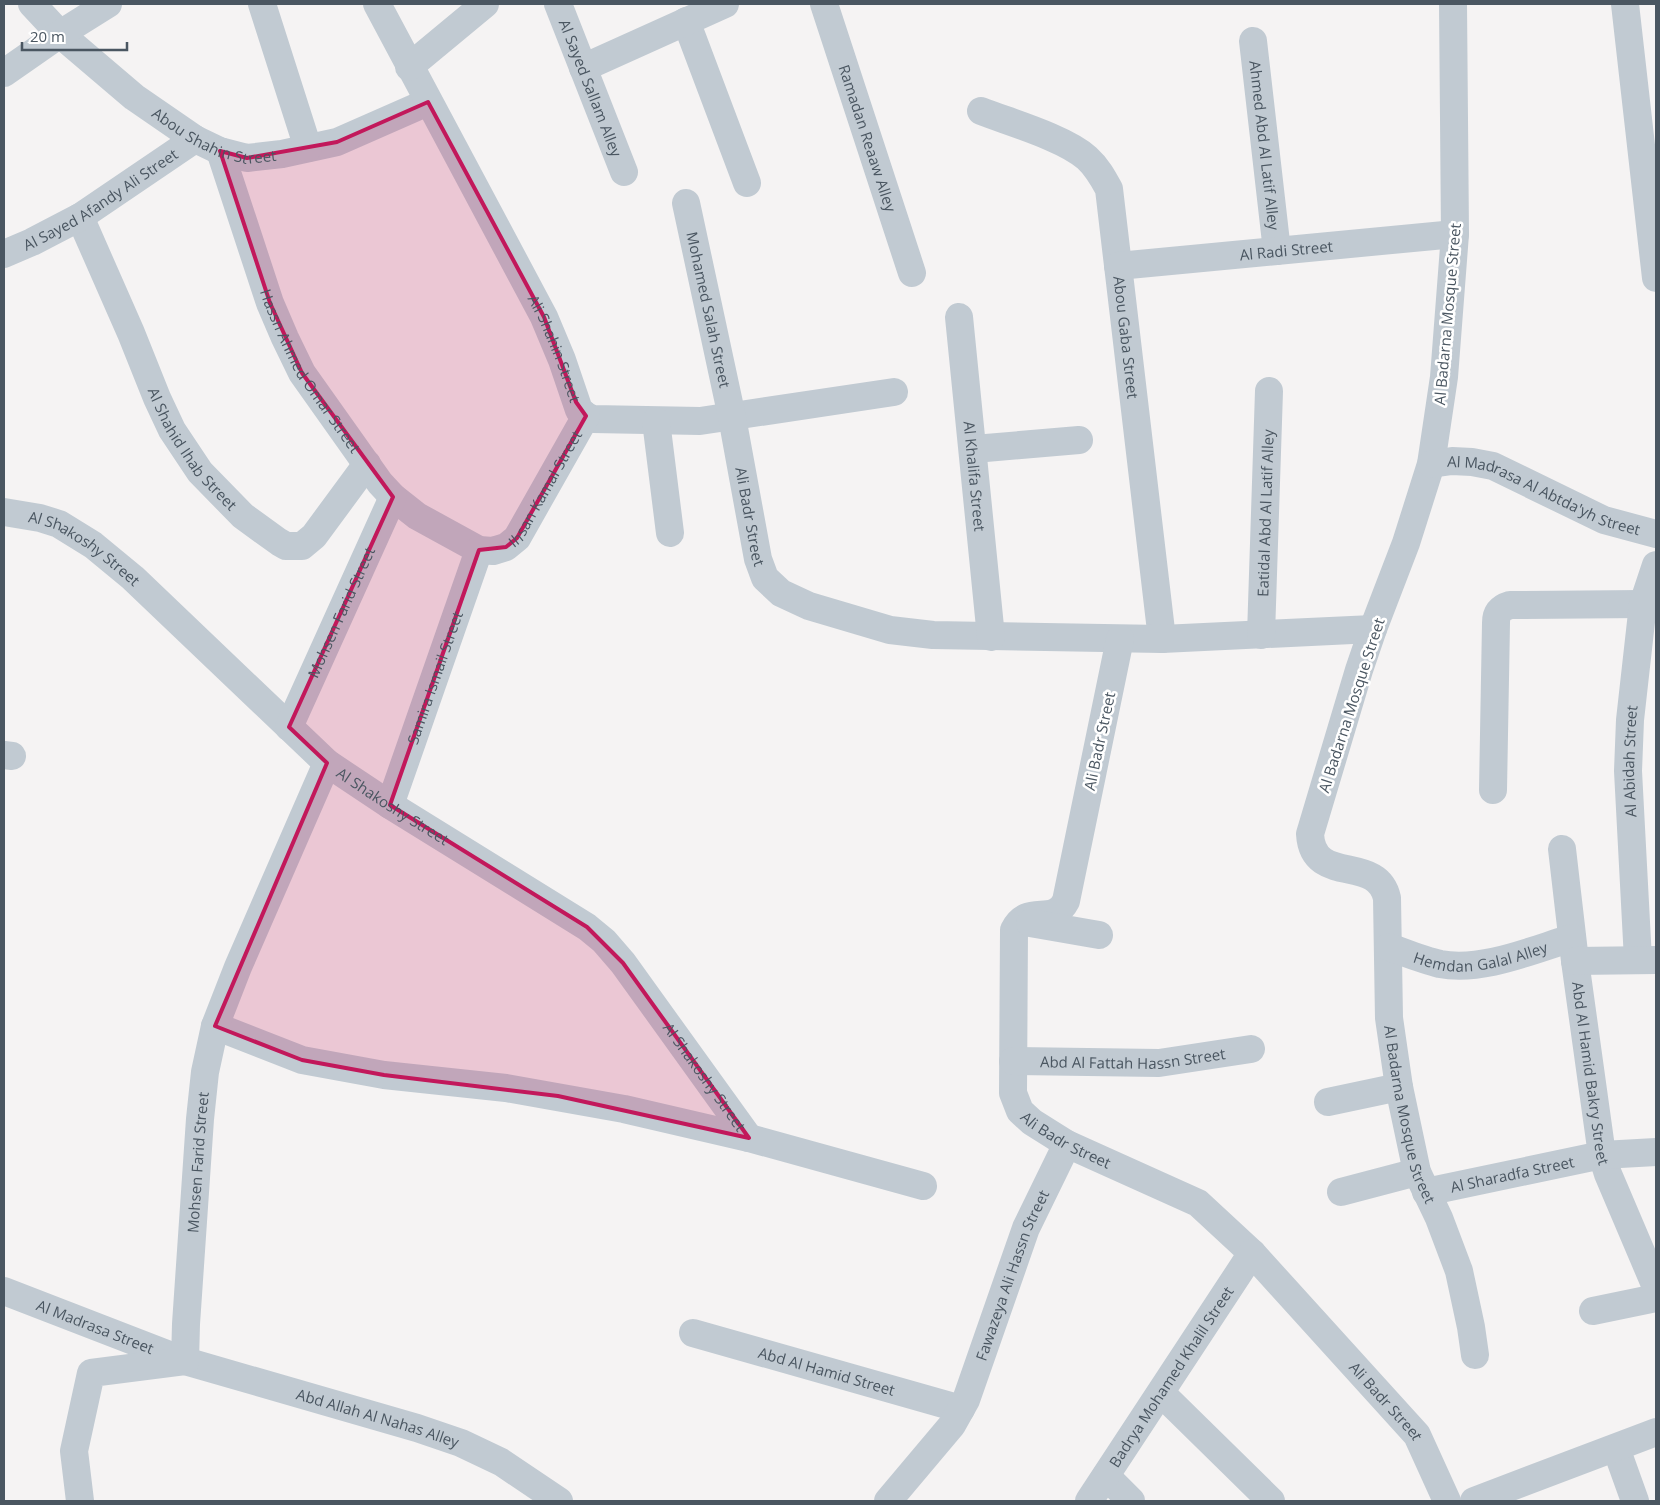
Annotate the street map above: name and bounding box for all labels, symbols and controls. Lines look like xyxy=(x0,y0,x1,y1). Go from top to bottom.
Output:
street label: Al Sayed Sallam Alley xyxy=(555,16,627,160)
scale bar xyxy=(22,20,128,52)
text: 20 m xyxy=(30,26,65,46)
street label: Ahmed Abd Al Latif Alley xyxy=(1245,60,1285,232)
street label: Ramadan Reaaw Alley xyxy=(834,62,901,215)
street label: Abou Shahin Street xyxy=(148,103,277,168)
street label: Al Sayed Afandy Ali Street xyxy=(20,144,181,255)
street label: Al Badarna Mosque Street xyxy=(1429,222,1465,406)
street label: Mohamed Salah Street xyxy=(682,230,735,390)
street label: Al Radi Street xyxy=(1239,236,1334,264)
street label: Abou Gaba Street xyxy=(1109,275,1144,400)
street label: Hassn Ahmed Omar Street xyxy=(256,286,365,457)
street label: Ali Shahin Street xyxy=(524,291,586,405)
street label: Al Shahid Ihab Street xyxy=(144,384,242,514)
street label: Al Khalifa Street xyxy=(959,420,990,532)
street label: Ihsan Kamal Street xyxy=(504,426,586,551)
street label: Eatidal Abd Al Latif Alley xyxy=(1252,429,1278,597)
street label: Al Madrasa Al Abtda'yh Street xyxy=(1447,451,1643,539)
street label: Ali Badr Street xyxy=(731,465,770,569)
street label: Al Shakoshy Street xyxy=(27,506,145,590)
street label: Mohsen Farid Street xyxy=(303,544,379,681)
street label: Samira Ismail Street xyxy=(402,608,467,747)
street label: Al Badarna Mosque Street xyxy=(1313,615,1389,795)
street label: Ali Badr Street xyxy=(1079,690,1119,792)
street label: Al Abidah Street xyxy=(1618,704,1642,818)
street label: Al Shakoshy Street xyxy=(333,762,453,849)
street label: Hemdan Galal Alley xyxy=(1411,937,1550,976)
street label: Abd Al Hamid Bakry Street xyxy=(1568,980,1614,1167)
street label: Al Shakoshy Street xyxy=(659,1018,751,1135)
street label: Al Badarna Mosque Street xyxy=(1380,1024,1440,1207)
street label: Abd Al Fattah Hassn Street xyxy=(1040,1043,1227,1073)
street label: Mohsen Farid Street xyxy=(182,1091,213,1234)
street label: Ali Badr Street xyxy=(1017,1107,1114,1173)
street label: Al Sharadfa Street xyxy=(1448,1151,1576,1197)
street label: Fawazeya Ali Hassn Street xyxy=(971,1186,1053,1363)
street label: Badrya Mohamed Khalil Street xyxy=(1104,1282,1238,1471)
street label: Al Madrasa Street xyxy=(34,1295,157,1358)
street label: Abd Al Hamid Street xyxy=(756,1342,897,1400)
street label: Ali Badr Street xyxy=(1345,1357,1428,1443)
street label: Abd Allah Al Nahas Alley xyxy=(294,1384,462,1452)

